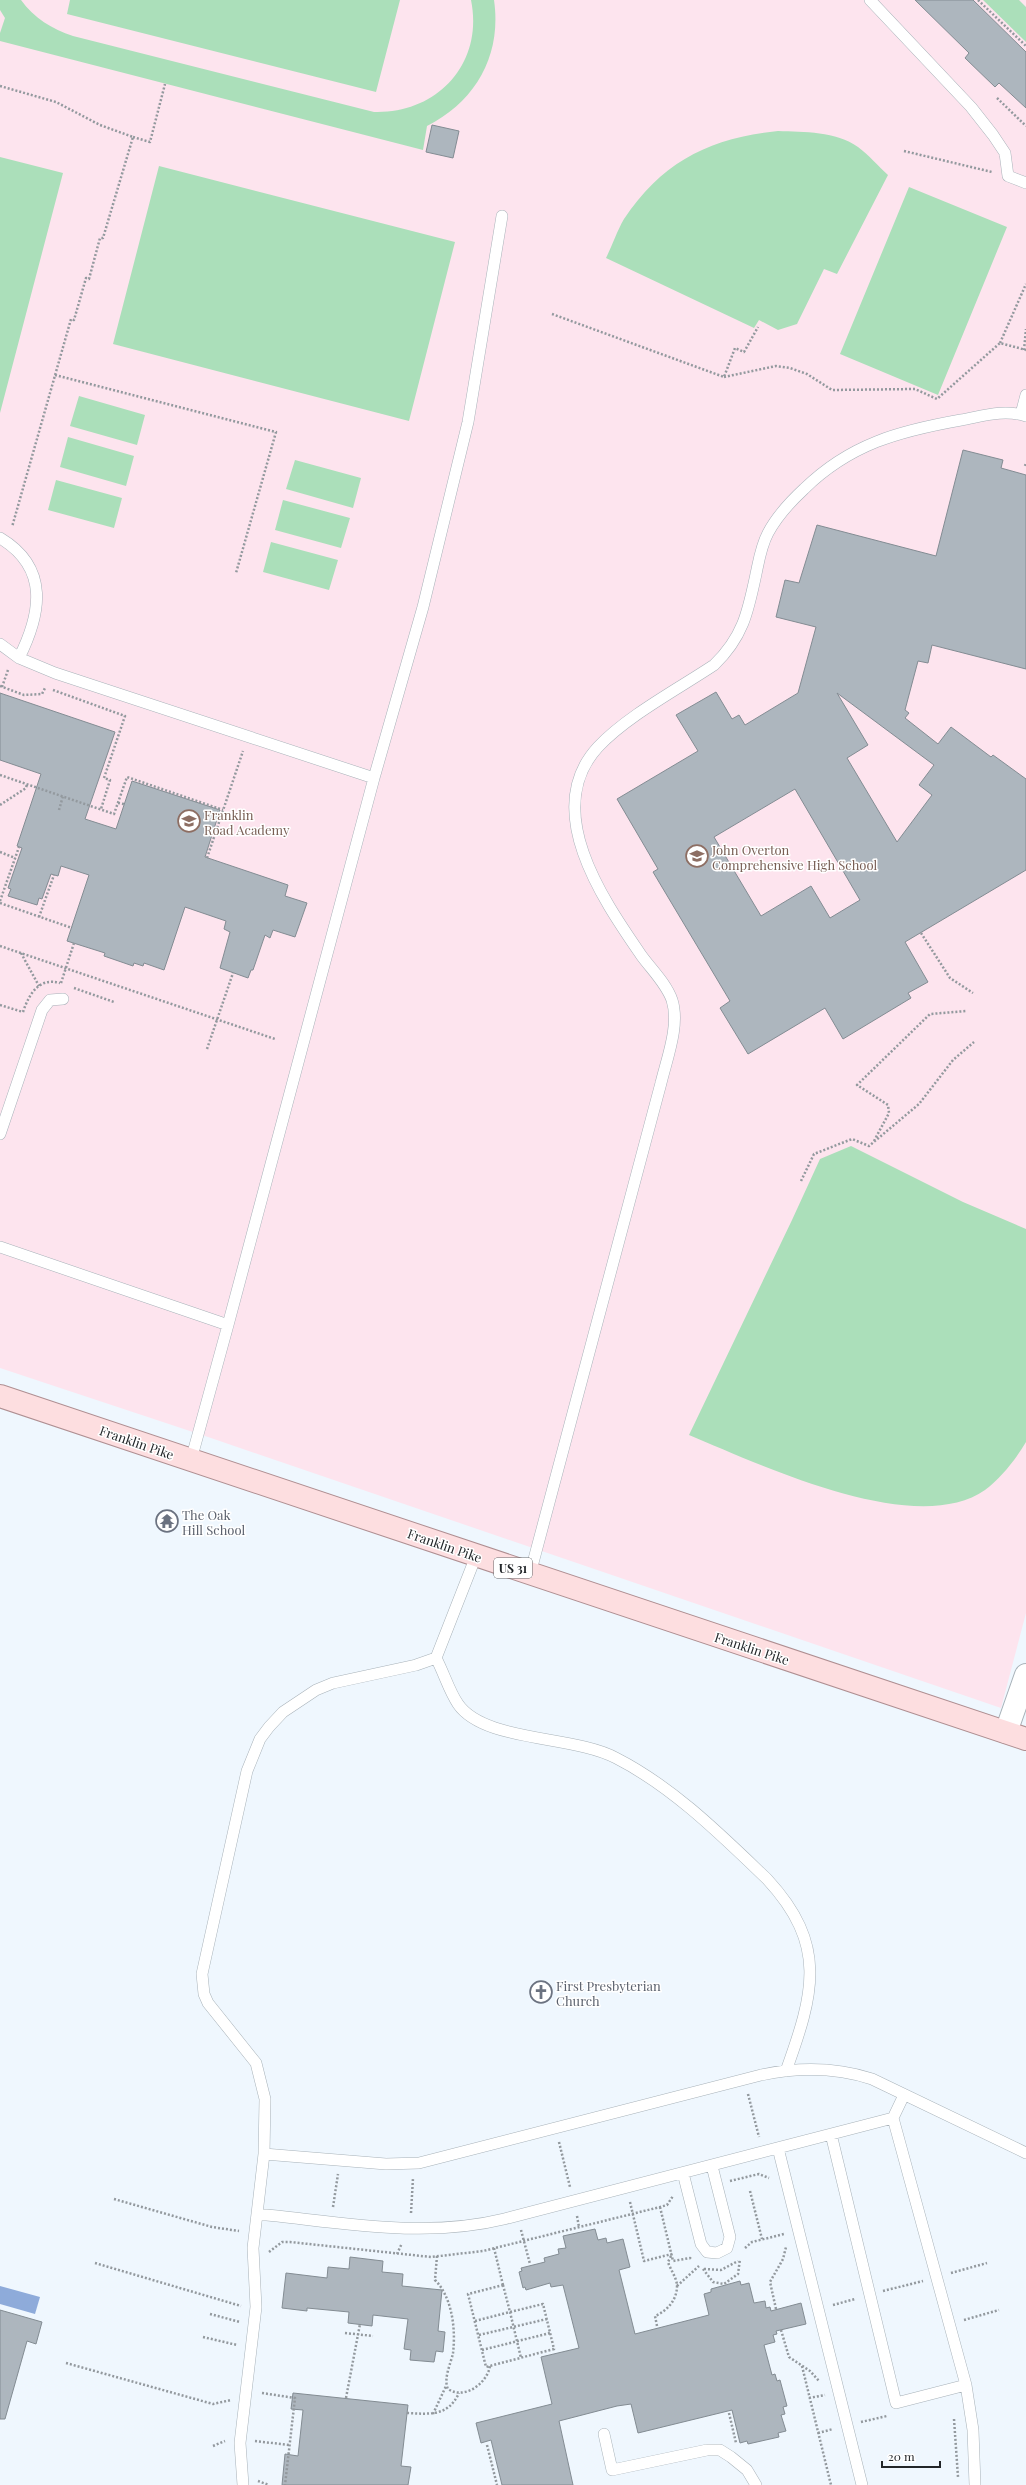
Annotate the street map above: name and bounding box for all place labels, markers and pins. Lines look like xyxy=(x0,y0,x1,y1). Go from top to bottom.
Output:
place label: Franklin Road Academy xyxy=(204,806,290,838)
school or university icon: Franklin Road Academy xyxy=(176,808,202,834)
place label: John Overton Comprehensive High School xyxy=(711,841,877,873)
school or university icon: John Overton Comprehensive High School xyxy=(684,843,710,869)
place label: The Oak Hill School xyxy=(182,1506,245,1538)
temple icon: The Oak Hill School xyxy=(154,1508,180,1534)
place label: First Presbyterian Church xyxy=(556,1977,661,2009)
church icon: First Presbyterian Church xyxy=(528,1979,554,2005)

